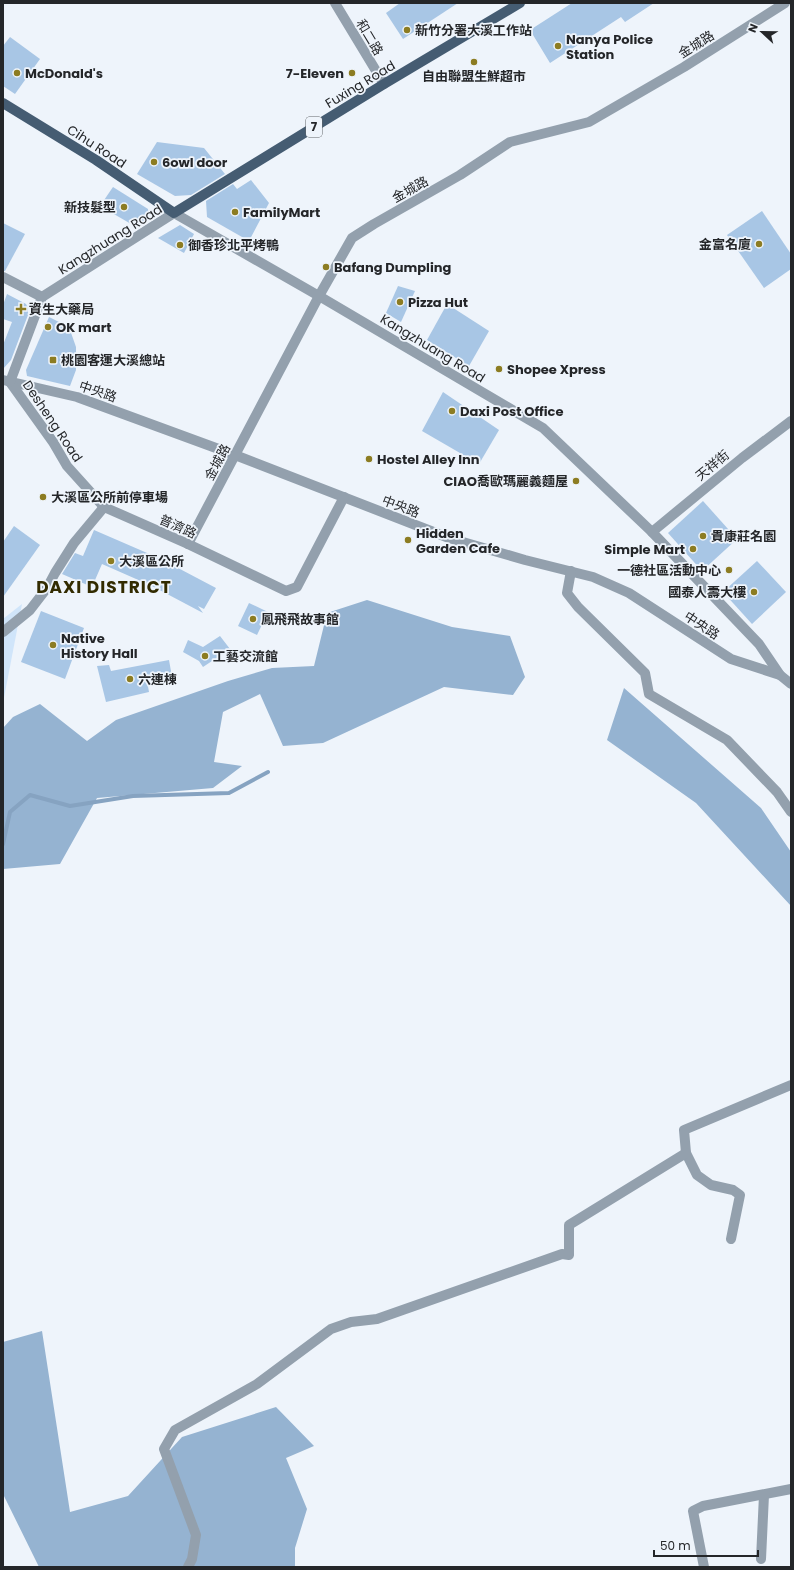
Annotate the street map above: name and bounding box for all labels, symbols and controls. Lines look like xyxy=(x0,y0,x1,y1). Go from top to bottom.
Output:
north arrow xyxy=(742,12,782,52)
street label: 和二路 xyxy=(351,16,388,59)
place label: 新竹分署大溪工作站 xyxy=(415,21,532,40)
text: N xyxy=(744,21,762,35)
marker: 新竹分署大溪工作站 xyxy=(402,25,412,35)
street label: 金城路 xyxy=(675,26,718,63)
place label: Nanya Police Station xyxy=(566,30,653,64)
marker: Nanya Police Station xyxy=(553,41,563,51)
street label: Fuxing Road xyxy=(322,56,399,113)
marker: 自由聯盟生鮮超市 xyxy=(469,57,479,67)
place label: McDonald's xyxy=(25,64,103,83)
place label: 7-Eleven xyxy=(286,64,344,83)
place label: 自由聯盟生鮮超市 xyxy=(422,67,526,86)
marker: McDonald's xyxy=(12,68,22,78)
marker: 7-Eleven xyxy=(347,68,357,78)
road number: 7 xyxy=(306,117,322,137)
street label: Cihu Road xyxy=(63,120,130,173)
place label: 6owl door xyxy=(162,153,228,172)
marker: 6owl door xyxy=(149,157,159,167)
street label: 金城路 xyxy=(389,172,432,207)
place label: 新技髮型 xyxy=(64,198,116,217)
street label: Kangzhuang Road xyxy=(55,200,166,279)
marker: 新技髮型 xyxy=(119,202,129,212)
place label: FamilyMart xyxy=(243,203,320,222)
marker: FamilyMart xyxy=(230,207,240,217)
place label: 金富名廈 xyxy=(699,235,751,254)
place label: 御香珍北平烤鴨 xyxy=(188,236,279,255)
marker: 金富名廈 xyxy=(754,239,764,249)
marker: 御香珍北平烤鴨 xyxy=(175,240,185,250)
place label: Bafang Dumpling xyxy=(334,258,451,277)
marker: Bafang Dumpling xyxy=(321,262,331,272)
place label: Pizza Hut xyxy=(408,293,468,312)
marker: Pizza Hut xyxy=(395,297,405,307)
place label: 資生大藥局 xyxy=(29,300,94,319)
marker: 資生大藥局 xyxy=(16,304,26,314)
street label: Kangzhuang Road xyxy=(377,310,489,387)
place label: OK mart xyxy=(56,318,111,337)
marker: OK mart xyxy=(43,322,53,332)
place label: 桃園客運大溪總站 xyxy=(61,351,165,370)
marker: 桃園客運大溪總站 xyxy=(48,355,58,365)
place label: Shopee Xpress xyxy=(507,360,606,379)
marker: Shopee Xpress xyxy=(494,364,504,374)
street label: 中央路 xyxy=(76,376,119,407)
street label: Desheng Road xyxy=(18,377,87,466)
place label: Daxi Post Office xyxy=(460,402,563,421)
marker: Daxi Post Office xyxy=(447,406,457,416)
street label: 金城路 xyxy=(200,441,235,484)
street label: 天祥街 xyxy=(691,446,733,485)
place label: Hostel Alley Inn xyxy=(377,450,480,469)
marker: Hostel Alley Inn xyxy=(364,454,374,464)
place label: CIAO喬歐瑪麗義麵屋 xyxy=(443,472,568,491)
marker: CIAO喬歐瑪麗義麵屋 xyxy=(571,476,581,486)
place label: 大溪區公所前停車場 xyxy=(51,488,168,507)
street label: 中央路 xyxy=(379,491,422,522)
marker: 大溪區公所前停車場 xyxy=(38,492,48,502)
street label: 普濟路 xyxy=(156,510,199,543)
place label: Hidden Garden Cafe xyxy=(416,524,500,558)
place label: 貴康莊名園 xyxy=(711,527,776,546)
marker: 貴康莊名園 xyxy=(698,531,708,541)
marker: Hidden Garden Cafe xyxy=(403,535,413,545)
place label: Simple Mart xyxy=(604,540,685,559)
marker: Simple Mart xyxy=(688,544,698,554)
place label: 大溪區公所 xyxy=(119,552,184,571)
marker: 大溪區公所 xyxy=(106,556,116,566)
place label: 一德社區活動中心 xyxy=(617,561,721,580)
marker: 一德社區活動中心 xyxy=(724,565,734,575)
district label: DAXI DISTRICT xyxy=(36,575,172,599)
place label: 國泰人壽大樓 xyxy=(668,583,746,602)
marker: 國泰人壽大樓 xyxy=(749,587,759,597)
street label: 中央路 xyxy=(680,607,723,644)
place label: 鳳飛飛故事館 xyxy=(261,610,339,629)
marker: 鳳飛飛故事館 xyxy=(248,614,258,624)
place label: Native History Hall xyxy=(61,629,138,663)
marker: Native History Hall xyxy=(48,640,58,650)
place label: 工藝交流館 xyxy=(213,647,278,666)
marker: 工藝交流館 xyxy=(200,651,210,661)
place label: 六連棟 xyxy=(138,670,177,689)
marker: 六連棟 xyxy=(125,674,135,684)
scale bar xyxy=(654,1532,758,1558)
text: 50 m xyxy=(660,1537,691,1554)

